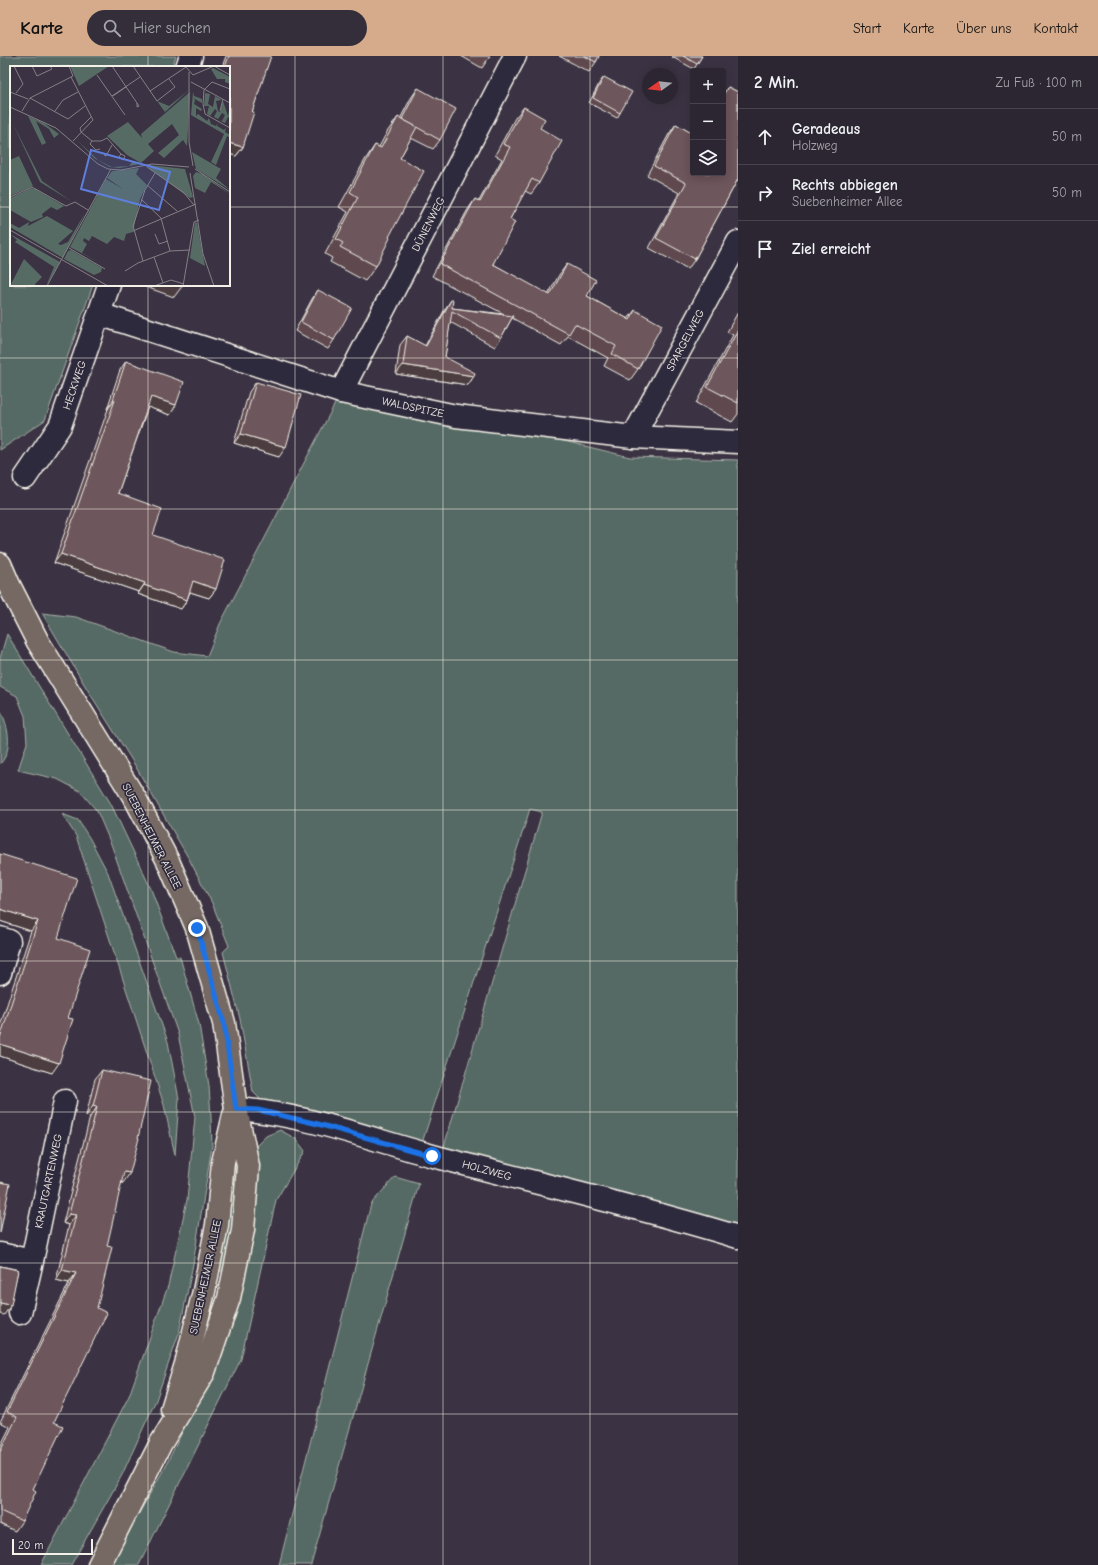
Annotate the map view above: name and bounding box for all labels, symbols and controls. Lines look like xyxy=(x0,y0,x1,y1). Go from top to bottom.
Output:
search box xyxy=(87,10,367,46)
text: Karte xyxy=(20,17,63,39)
icon: search xyxy=(101,17,123,39)
text: Hier suchen xyxy=(133,19,211,37)
text: Start xyxy=(853,20,881,37)
text: Karte xyxy=(903,20,934,37)
text: Über uns xyxy=(956,20,1011,37)
text: Kontakt xyxy=(1033,20,1078,37)
inset map xyxy=(10,66,230,286)
north arrow xyxy=(642,68,678,104)
map controls xyxy=(690,68,726,176)
button: + xyxy=(690,68,726,104)
text: 2 Min. xyxy=(754,73,799,92)
text: Zu Fuß · 100 m xyxy=(995,75,1082,90)
button: − xyxy=(690,104,726,140)
text: Geradeaus xyxy=(792,120,860,138)
icon: ahead xyxy=(754,126,776,148)
text: 50 m xyxy=(1052,129,1082,144)
text: Holzweg xyxy=(792,138,838,153)
button: layers xyxy=(690,140,726,176)
text: Rechts abbiegen xyxy=(792,176,898,194)
icon: right xyxy=(754,182,776,204)
text: 50 m xyxy=(1052,185,1082,200)
text: Suebenheimer Allee xyxy=(792,194,902,209)
street label: DÜNENWEG xyxy=(409,195,448,254)
icon: arrive xyxy=(754,238,776,260)
text: Ziel erreicht xyxy=(792,240,870,258)
street label: SPARGELWEG xyxy=(664,307,707,373)
street label: HECKWEG xyxy=(60,359,89,412)
street label: WALDSPITZE xyxy=(381,395,445,420)
street label: SUEBENHEIMER ALLEE xyxy=(119,781,184,891)
route end xyxy=(188,919,206,937)
street label: KRAUTGARTENWEG xyxy=(32,1133,65,1230)
route start xyxy=(423,1147,441,1165)
street label: HOLZWEG xyxy=(461,1158,513,1183)
street label: SUEBENHEIMER ALLEE xyxy=(187,1218,224,1336)
scale bar xyxy=(12,1537,93,1556)
text: 20 m xyxy=(18,1539,43,1552)

